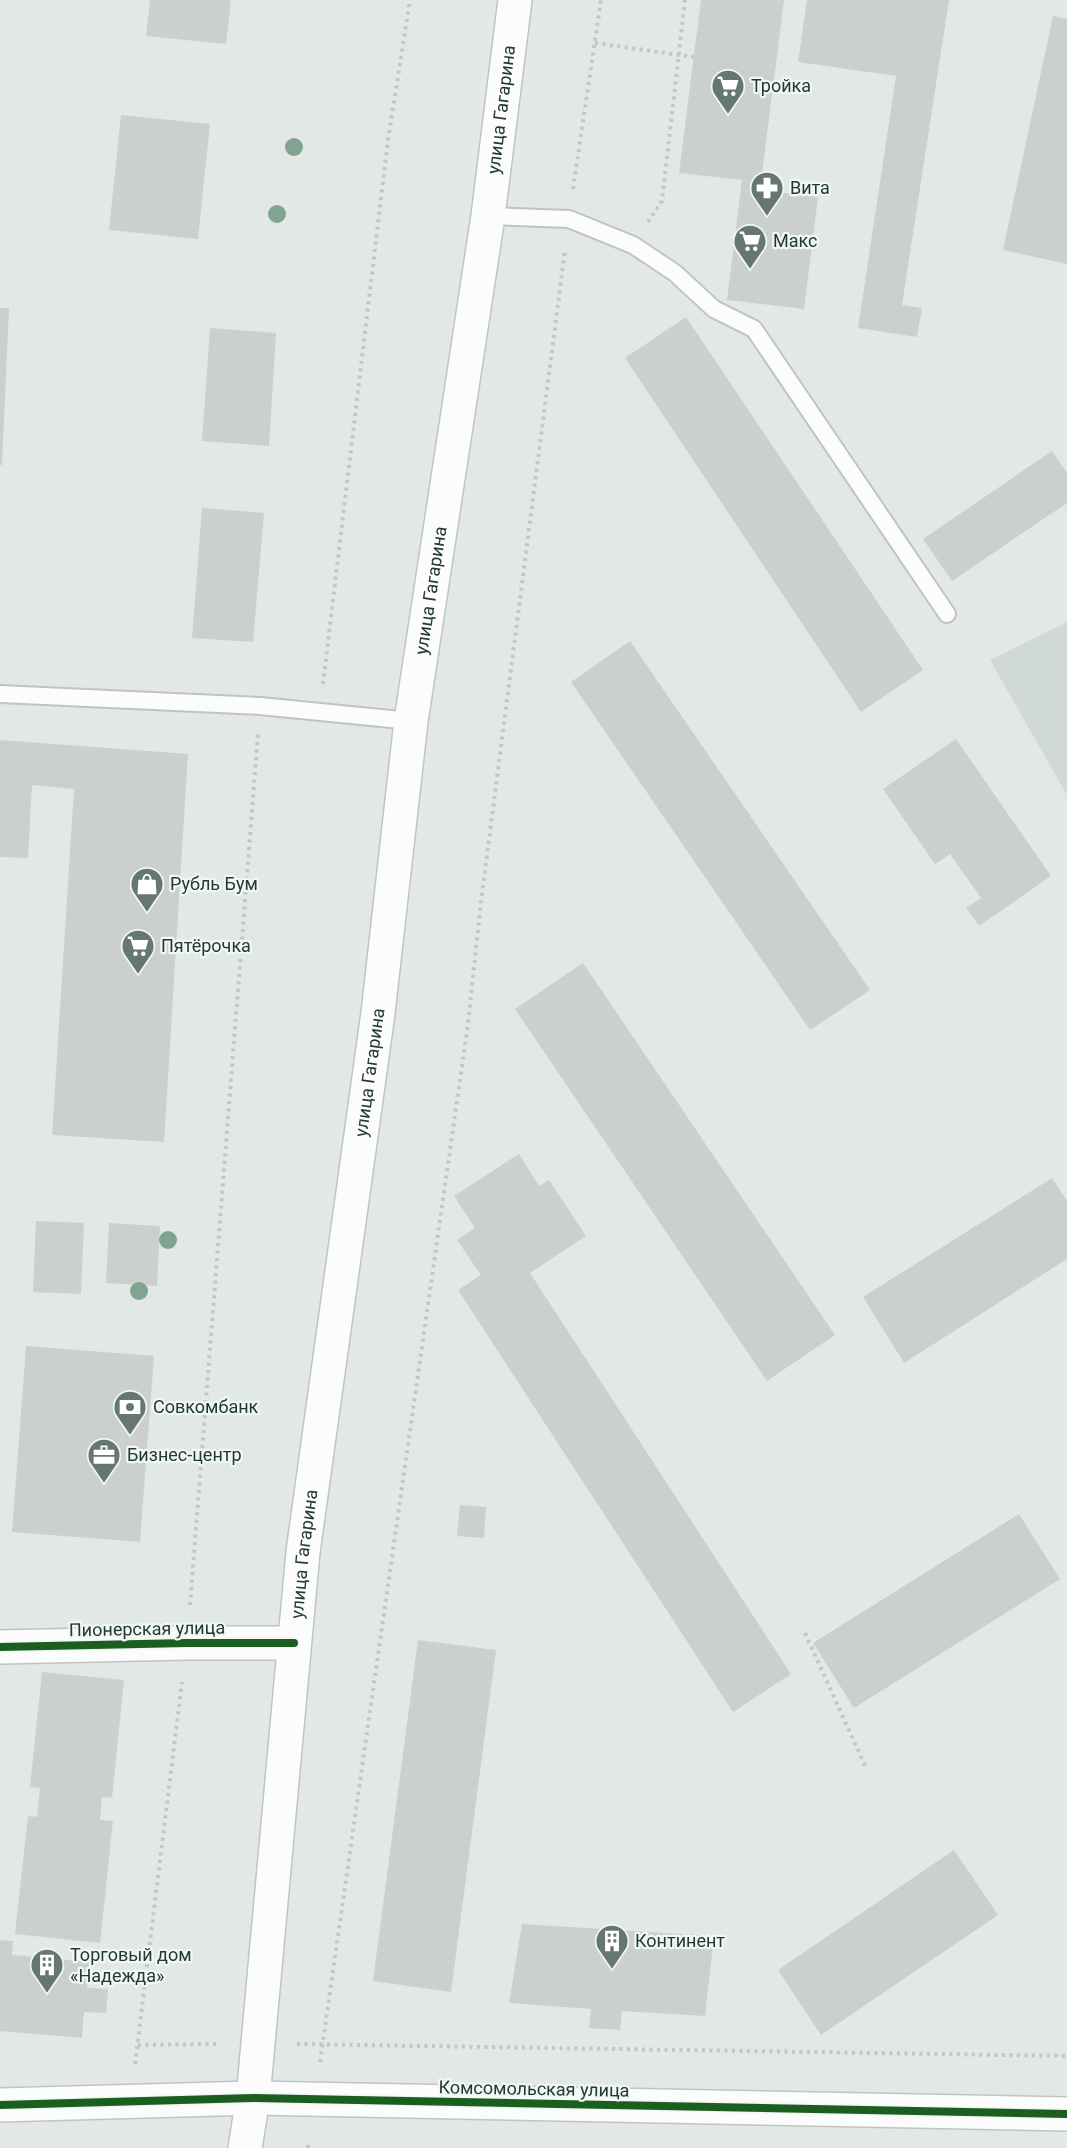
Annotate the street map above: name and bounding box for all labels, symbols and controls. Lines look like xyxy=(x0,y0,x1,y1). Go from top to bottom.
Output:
street label: улица Гагарина xyxy=(482,44,519,175)
supermarket icon: Тройка xyxy=(710,68,746,115)
place label: Тройка xyxy=(751,75,811,96)
pharmacy icon: Вита xyxy=(749,170,785,217)
place label: Вита xyxy=(790,177,830,198)
supermarket icon: Макс xyxy=(732,223,768,270)
place label: Макс xyxy=(773,230,818,251)
street label: улица Гагарина xyxy=(410,525,451,656)
shop icon: Рубль Бум xyxy=(129,866,165,913)
place label: Рубль Бум xyxy=(170,873,258,894)
supermarket icon: Пятёрочка xyxy=(120,928,156,975)
place label: Пятёрочка xyxy=(161,935,251,956)
street label: улица Гагарина xyxy=(350,1007,389,1138)
bank icon: Совкомбанк xyxy=(112,1389,148,1436)
place label: Совкомбанк xyxy=(153,1396,259,1417)
office icon: Бизнес-центр xyxy=(86,1437,122,1484)
place label: Бизнес-центр xyxy=(127,1444,242,1465)
street label: улица Гагарина xyxy=(286,1488,322,1619)
street label: Пионерская улица xyxy=(69,1617,225,1640)
building icon: Континент xyxy=(594,1923,630,1970)
place label: Континент xyxy=(635,1930,725,1951)
place label: Торговый дом «Надежда» xyxy=(70,1944,192,1986)
building icon: Торговый дом «Надежда» xyxy=(29,1947,65,1994)
street label: Комсомольская улица xyxy=(438,2076,630,2101)

